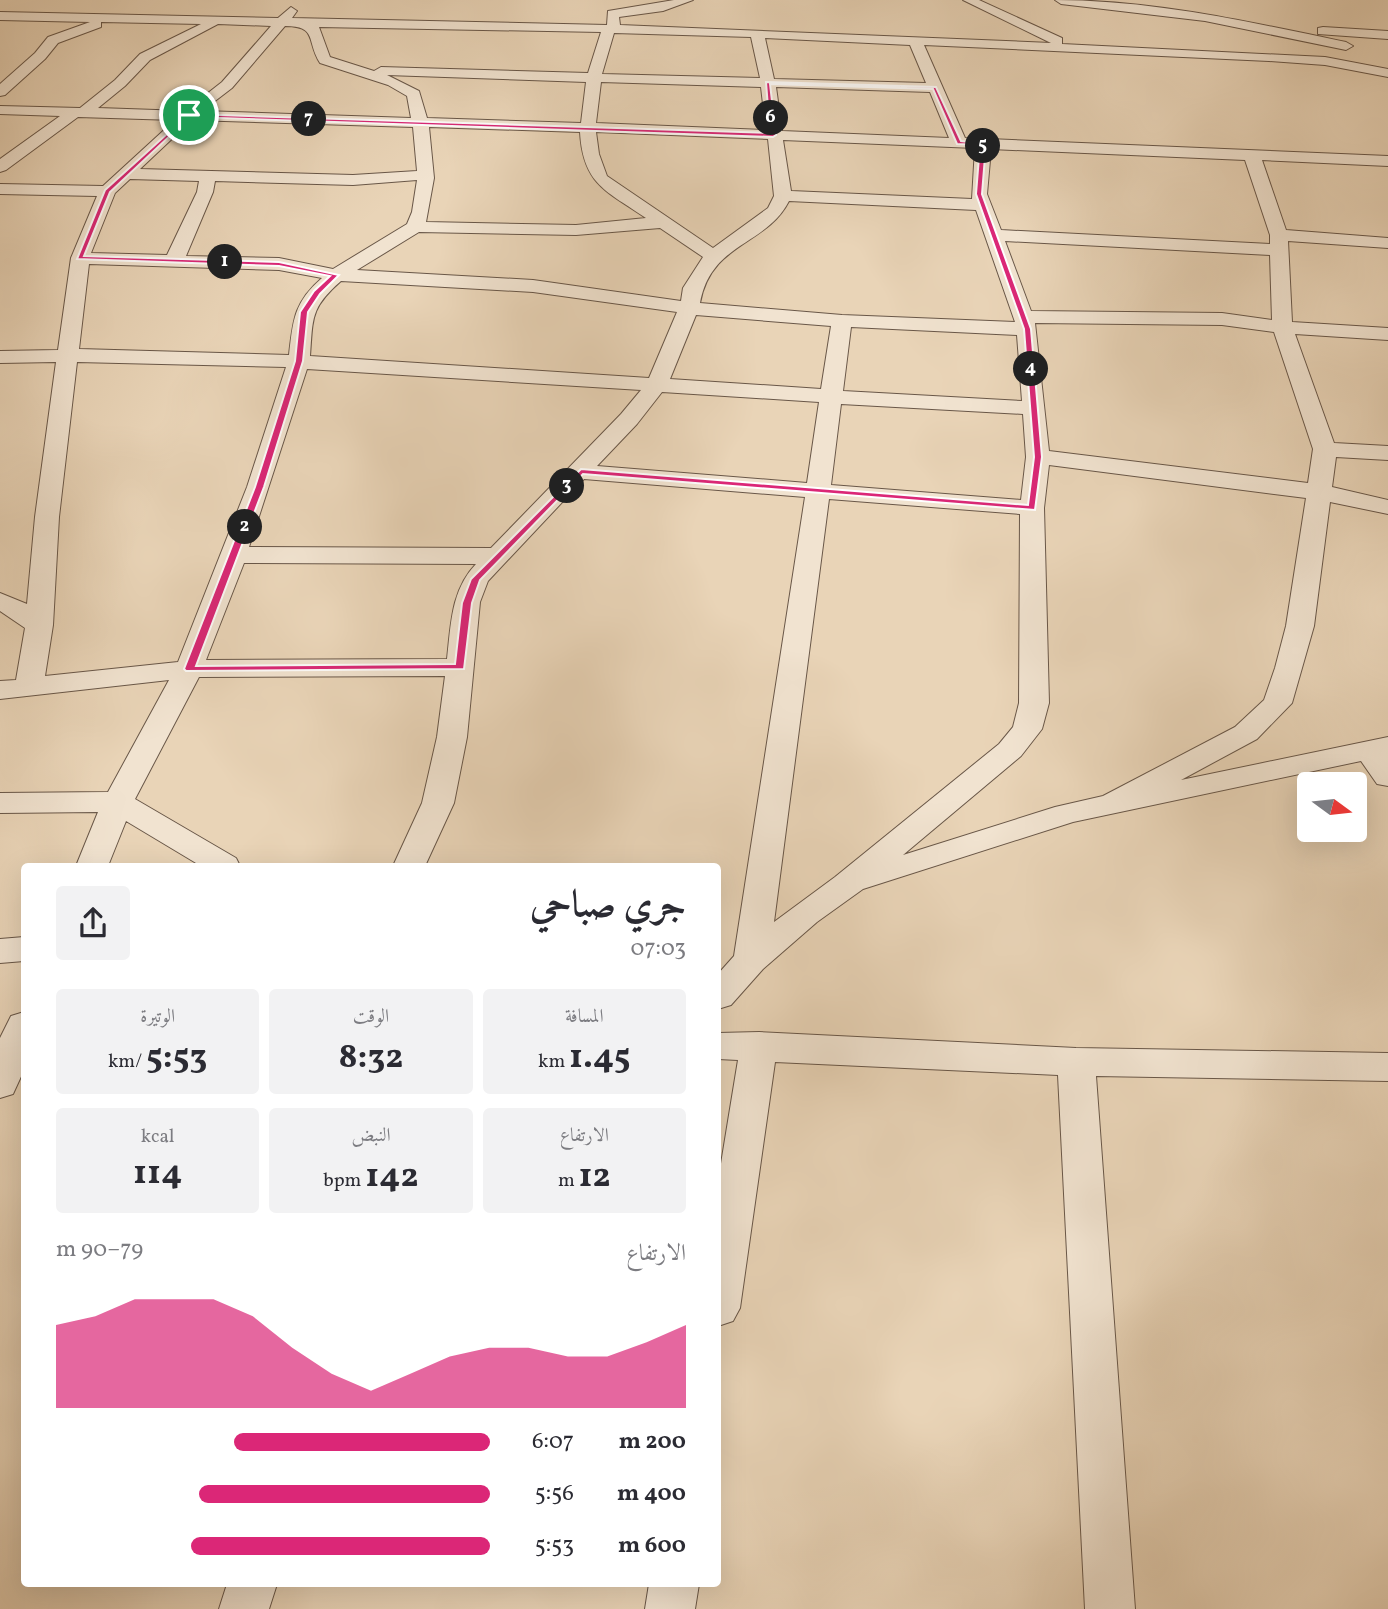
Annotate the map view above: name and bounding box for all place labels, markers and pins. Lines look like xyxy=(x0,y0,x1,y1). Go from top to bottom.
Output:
pin xyxy=(159,85,219,145)
pin: 6 xyxy=(754,100,788,136)
pin: 7 xyxy=(292,102,326,136)
pin: 5 xyxy=(965,128,1000,164)
pin: 1 xyxy=(208,244,243,280)
pin: 4 xyxy=(1014,352,1048,386)
pin: 3 xyxy=(550,468,584,504)
pin: 2 xyxy=(228,510,262,544)

